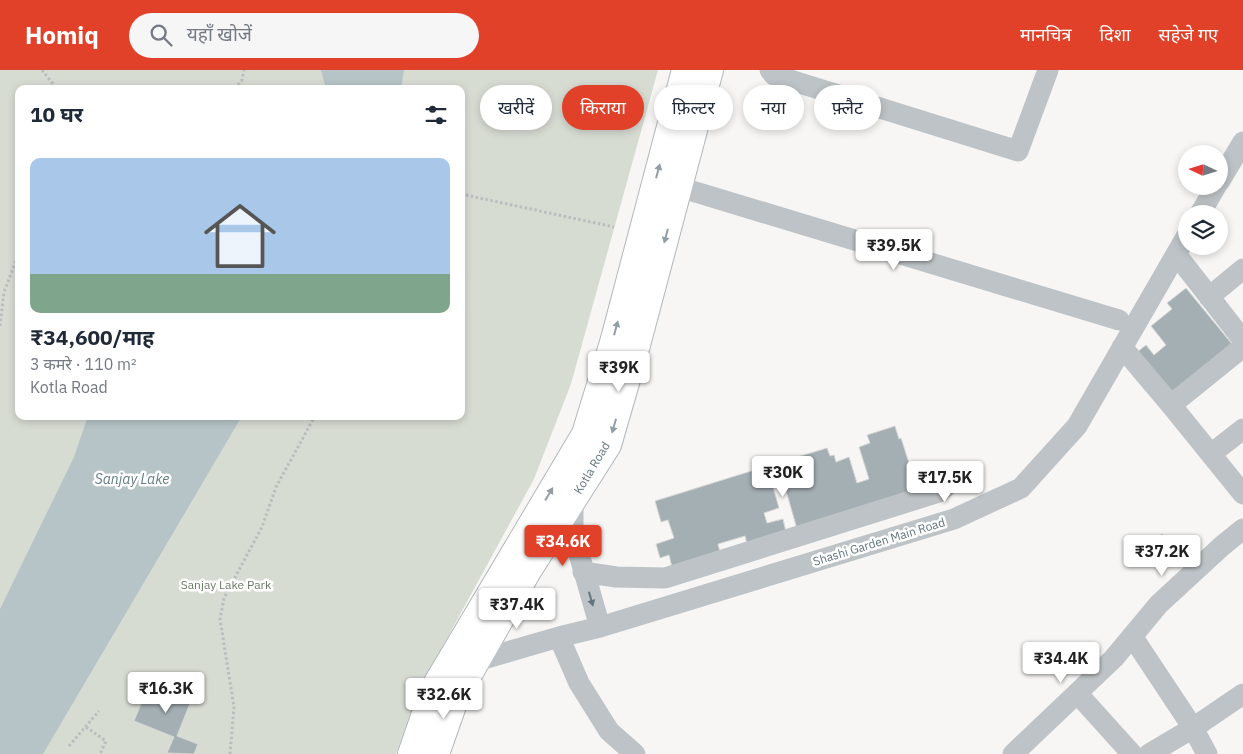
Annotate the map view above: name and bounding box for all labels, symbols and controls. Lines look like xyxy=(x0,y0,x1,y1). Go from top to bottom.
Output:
search box xyxy=(129,13,479,58)
text: Homiq xyxy=(25,19,99,51)
icon: search xyxy=(147,21,175,49)
text: यहाँ खोजें xyxy=(187,22,252,46)
text: मानचित्र xyxy=(1020,23,1071,46)
text: दिशा xyxy=(1099,23,1131,46)
text: सहेजे गए xyxy=(1159,23,1218,46)
chip: खरीदें xyxy=(480,85,552,130)
chip: किराया xyxy=(562,85,644,130)
chip: फ़िल्टर xyxy=(654,85,733,130)
chip: नया xyxy=(743,85,804,130)
chip: फ़्लैट xyxy=(814,85,881,130)
text: 10 घर xyxy=(30,100,83,128)
icon: filters xyxy=(422,101,450,129)
north arrow xyxy=(1178,145,1228,195)
map controls xyxy=(1178,145,1228,255)
one-way arrow xyxy=(655,164,663,179)
icon: home xyxy=(195,191,285,281)
button: layers xyxy=(1178,205,1228,255)
one-way arrow xyxy=(662,228,670,243)
pin: ₹39.5K xyxy=(853,228,935,271)
text: ₹39.5K xyxy=(867,235,921,255)
one-way arrow xyxy=(613,321,621,336)
text: ₹34,600/माह xyxy=(30,323,154,351)
pin: ₹39K xyxy=(589,350,649,393)
text: 3 कमरे · 110 m² xyxy=(30,354,137,374)
text: ₹39K xyxy=(599,357,639,377)
text: Kotla Road xyxy=(30,377,108,397)
one-way arrow xyxy=(609,419,617,434)
street label: Kotla Road xyxy=(570,439,613,497)
pin: ₹30K xyxy=(753,456,813,498)
pin: ₹17.5K xyxy=(904,460,986,503)
text: ₹30K xyxy=(763,462,803,482)
text: ₹17.5K xyxy=(918,467,972,487)
water label: Sanjay Lake xyxy=(95,470,169,488)
one-way arrow xyxy=(545,487,554,500)
street label: Shashi Garden Main Road xyxy=(811,514,947,569)
pin: ₹34.6K xyxy=(522,524,604,567)
text: ₹34.6K xyxy=(536,531,590,551)
pin: ₹37.2K xyxy=(1121,534,1203,577)
text: ₹37.2K xyxy=(1135,541,1189,561)
park label: Sanjay Lake Park xyxy=(181,577,272,592)
pin: ₹37.4K xyxy=(476,588,558,630)
one-way arrow xyxy=(588,592,596,607)
text: ₹37.4K xyxy=(490,594,544,614)
pin: ₹34.4K xyxy=(1020,642,1102,684)
text: ₹34.4K xyxy=(1034,648,1088,668)
pin: ₹16.3K xyxy=(125,672,207,714)
text: ₹16.3K xyxy=(139,678,193,698)
pin: ₹32.6K xyxy=(403,678,485,720)
text: ₹32.6K xyxy=(417,684,471,704)

